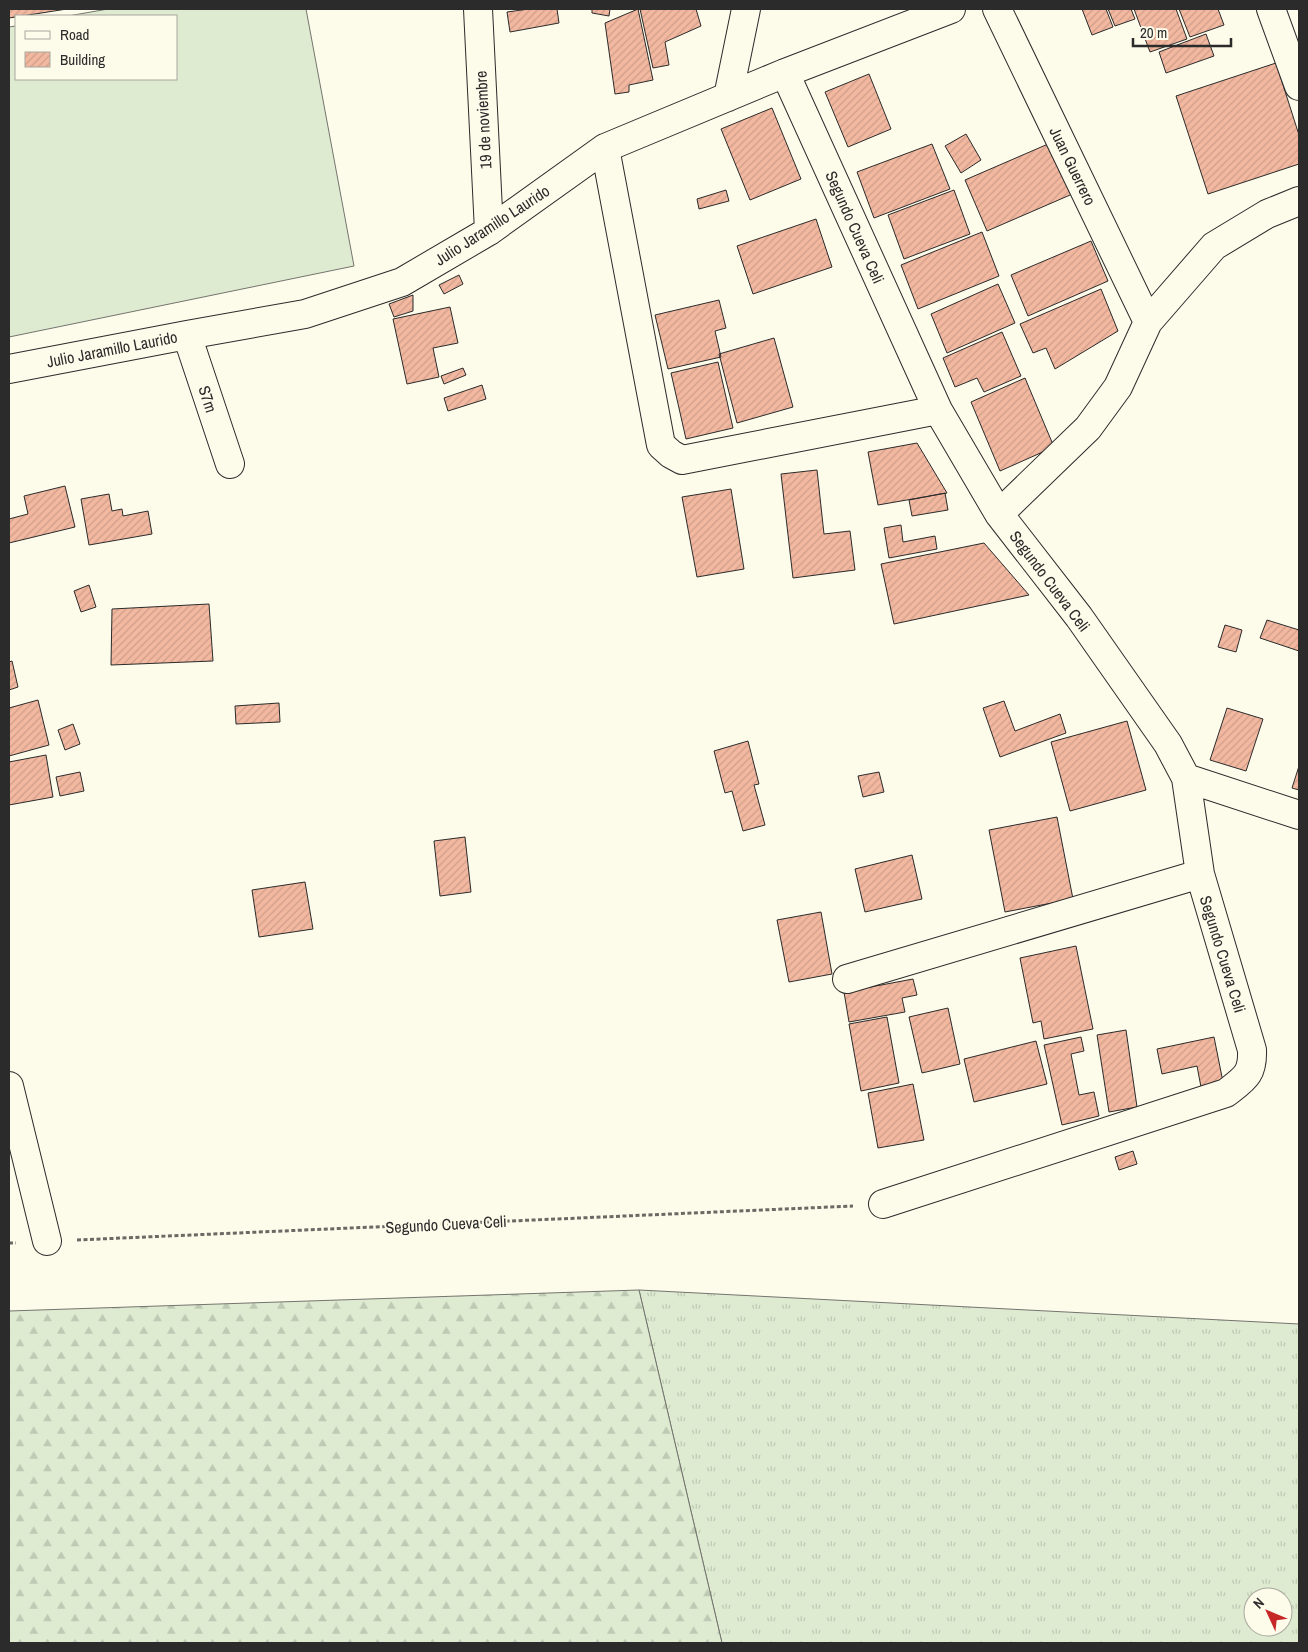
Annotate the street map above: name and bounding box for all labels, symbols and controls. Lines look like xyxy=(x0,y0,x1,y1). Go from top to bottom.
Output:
legend xyxy=(15,15,178,80)
scale bar xyxy=(1133,15,1230,47)
text: 20 m xyxy=(1140,22,1167,43)
text: Road xyxy=(60,24,89,45)
text: Building xyxy=(60,49,105,70)
street label: 19 de noviembre xyxy=(469,70,497,170)
street label: Juan Guerrero xyxy=(1045,123,1101,209)
street label: Segundo Cueva Celi xyxy=(820,167,890,287)
street label: Julio Jaramillo Laurido xyxy=(430,180,554,270)
street label: Julio Jaramillo Laurido xyxy=(45,326,179,372)
street label: S7m xyxy=(193,383,223,415)
street label: Segundo Cueva Celi xyxy=(1005,526,1095,636)
street label: Segundo Cueva Celi xyxy=(1195,893,1251,1015)
street label: Segundo Cueva Celi xyxy=(385,1210,507,1238)
north arrow xyxy=(1243,1587,1293,1637)
text: N xyxy=(1249,1594,1268,1612)

